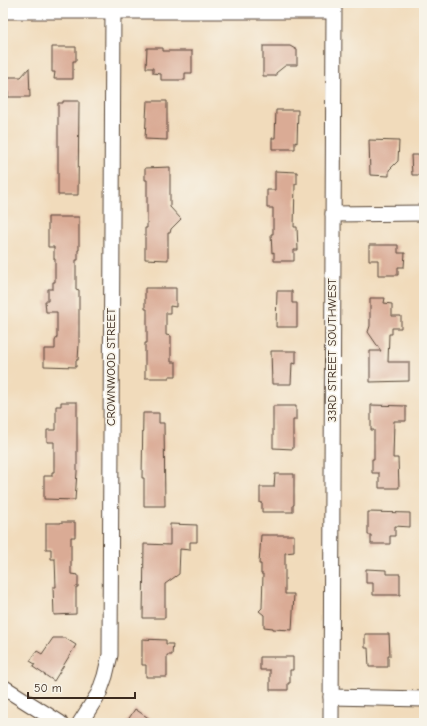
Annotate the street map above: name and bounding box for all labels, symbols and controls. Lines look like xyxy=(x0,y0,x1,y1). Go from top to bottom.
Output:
street label: 33RD STREET SOUTHWEST xyxy=(325,277,339,422)
street label: CROWNWOOD STREET xyxy=(104,307,118,426)
scale bar xyxy=(28,674,135,700)
text: 50 m xyxy=(34,681,62,695)

